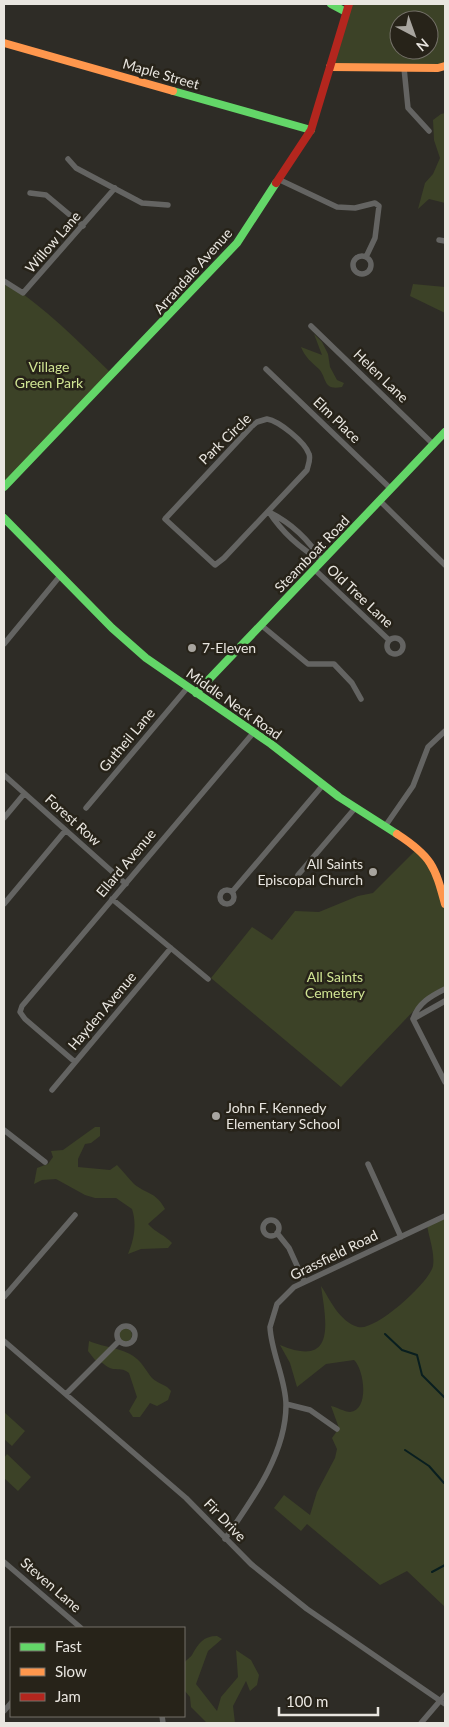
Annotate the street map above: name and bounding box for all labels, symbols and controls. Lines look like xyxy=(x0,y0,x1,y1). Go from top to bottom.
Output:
north arrow xyxy=(389,10,439,60)
text: N xyxy=(413,35,433,55)
street label: Maple Street xyxy=(121,54,201,93)
street label: Willow Lane xyxy=(21,207,84,276)
street label: Arrandale Avenue xyxy=(150,224,236,317)
street label: Helen Lane xyxy=(351,345,412,406)
park label: Village Green Park xyxy=(15,358,84,391)
street label: Elm Place xyxy=(310,393,364,446)
street label: Park Circle xyxy=(195,410,254,468)
street label: Steamboat Road xyxy=(271,512,353,596)
street label: Old Tree Lane xyxy=(324,561,397,631)
place label: 7-Eleven xyxy=(202,639,256,656)
marker: 7-Eleven xyxy=(186,642,198,654)
street label: Middle Neck Road xyxy=(183,664,285,743)
street label: Gutheil Lane xyxy=(95,704,158,775)
street label: Forest Row xyxy=(42,790,105,849)
street label: Ellard Avenue xyxy=(92,825,159,900)
place label: All Saints Episcopal Church xyxy=(257,855,363,888)
marker: All Saints Episcopal Church xyxy=(367,866,379,878)
street label: Hayden Avenue xyxy=(64,968,139,1053)
park label: All Saints Cemetery xyxy=(305,968,366,1001)
place label: John F. Kennedy Elementary School xyxy=(226,1099,340,1132)
marker: John F. Kennedy Elementary School xyxy=(210,1110,222,1122)
street label: Grassfield Road xyxy=(287,1226,380,1283)
street label: Fir Drive xyxy=(201,1495,250,1545)
street label: Steven Lane xyxy=(18,1554,85,1616)
legend xyxy=(10,1627,185,1717)
text: Fast xyxy=(55,1637,82,1655)
text: Slow xyxy=(55,1662,87,1680)
scale bar xyxy=(279,1684,378,1716)
text: Jam xyxy=(55,1687,81,1705)
text: 100 m xyxy=(286,1692,328,1710)

